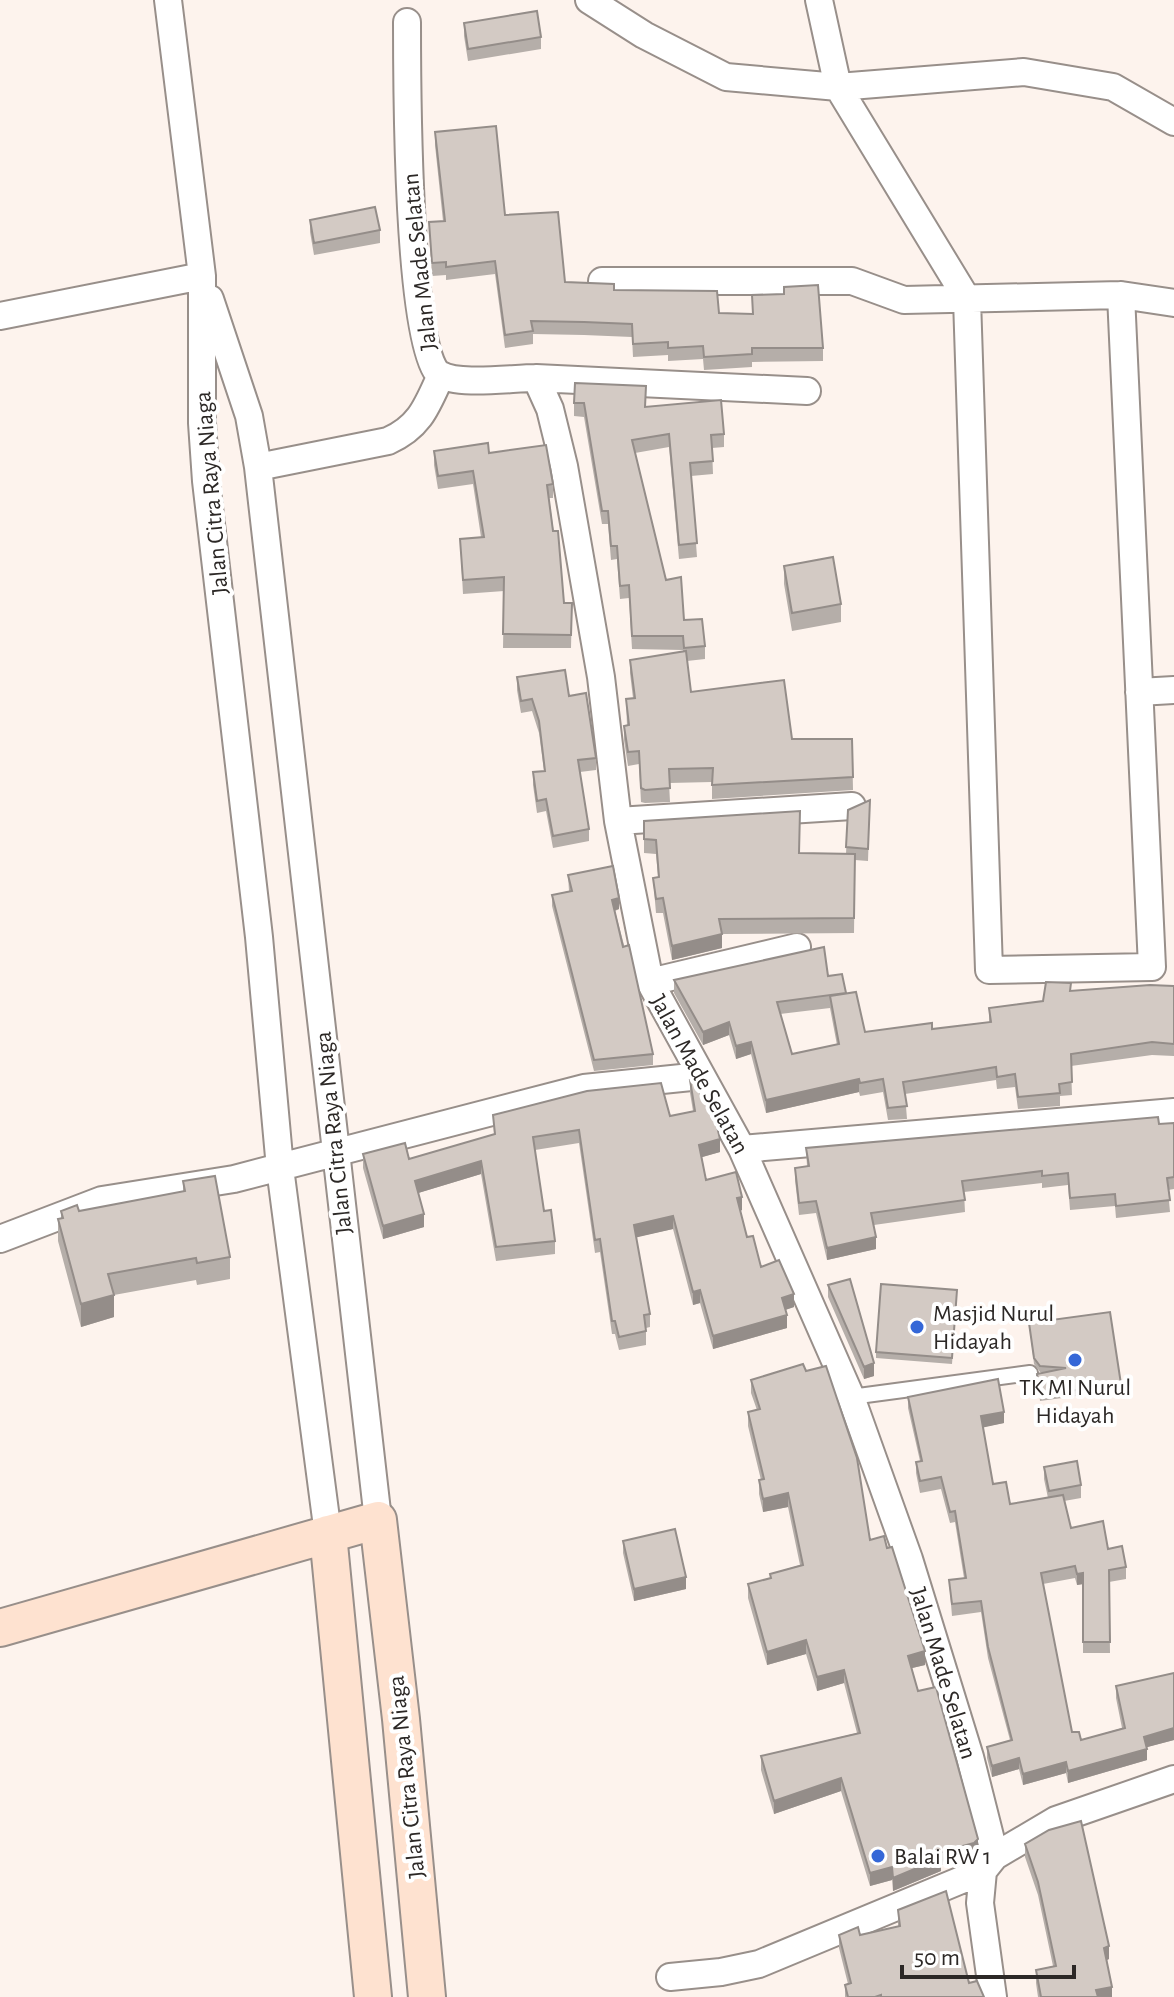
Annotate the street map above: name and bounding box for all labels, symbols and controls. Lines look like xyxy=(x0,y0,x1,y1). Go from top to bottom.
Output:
street label: Jalan Made Selatan xyxy=(399,172,441,352)
street label: Jalan Citra Raya Niaga xyxy=(191,390,233,596)
street label: Jalan Made Selatan xyxy=(645,991,753,1158)
street label: Jalan Citra Raya Niaga xyxy=(311,1030,357,1236)
place label: Masjid Nurul Hidayah xyxy=(933,1302,1054,1354)
marker: Masjid Nurul Hidayah xyxy=(908,1318,926,1336)
marker: TK MI Nurul Hidayah xyxy=(1066,1351,1084,1369)
place label: TK MI Nurul Hidayah xyxy=(1019,1376,1131,1428)
street label: Jalan Made Selatan xyxy=(906,1585,981,1762)
street label: Jalan Citra Raya Niaga xyxy=(384,1674,430,1880)
place label: Balai RW 1 xyxy=(894,1845,991,1869)
marker: Balai RW 1 xyxy=(869,1847,887,1865)
scale bar xyxy=(902,1929,1074,1979)
text: 50 m xyxy=(914,1946,960,1970)

